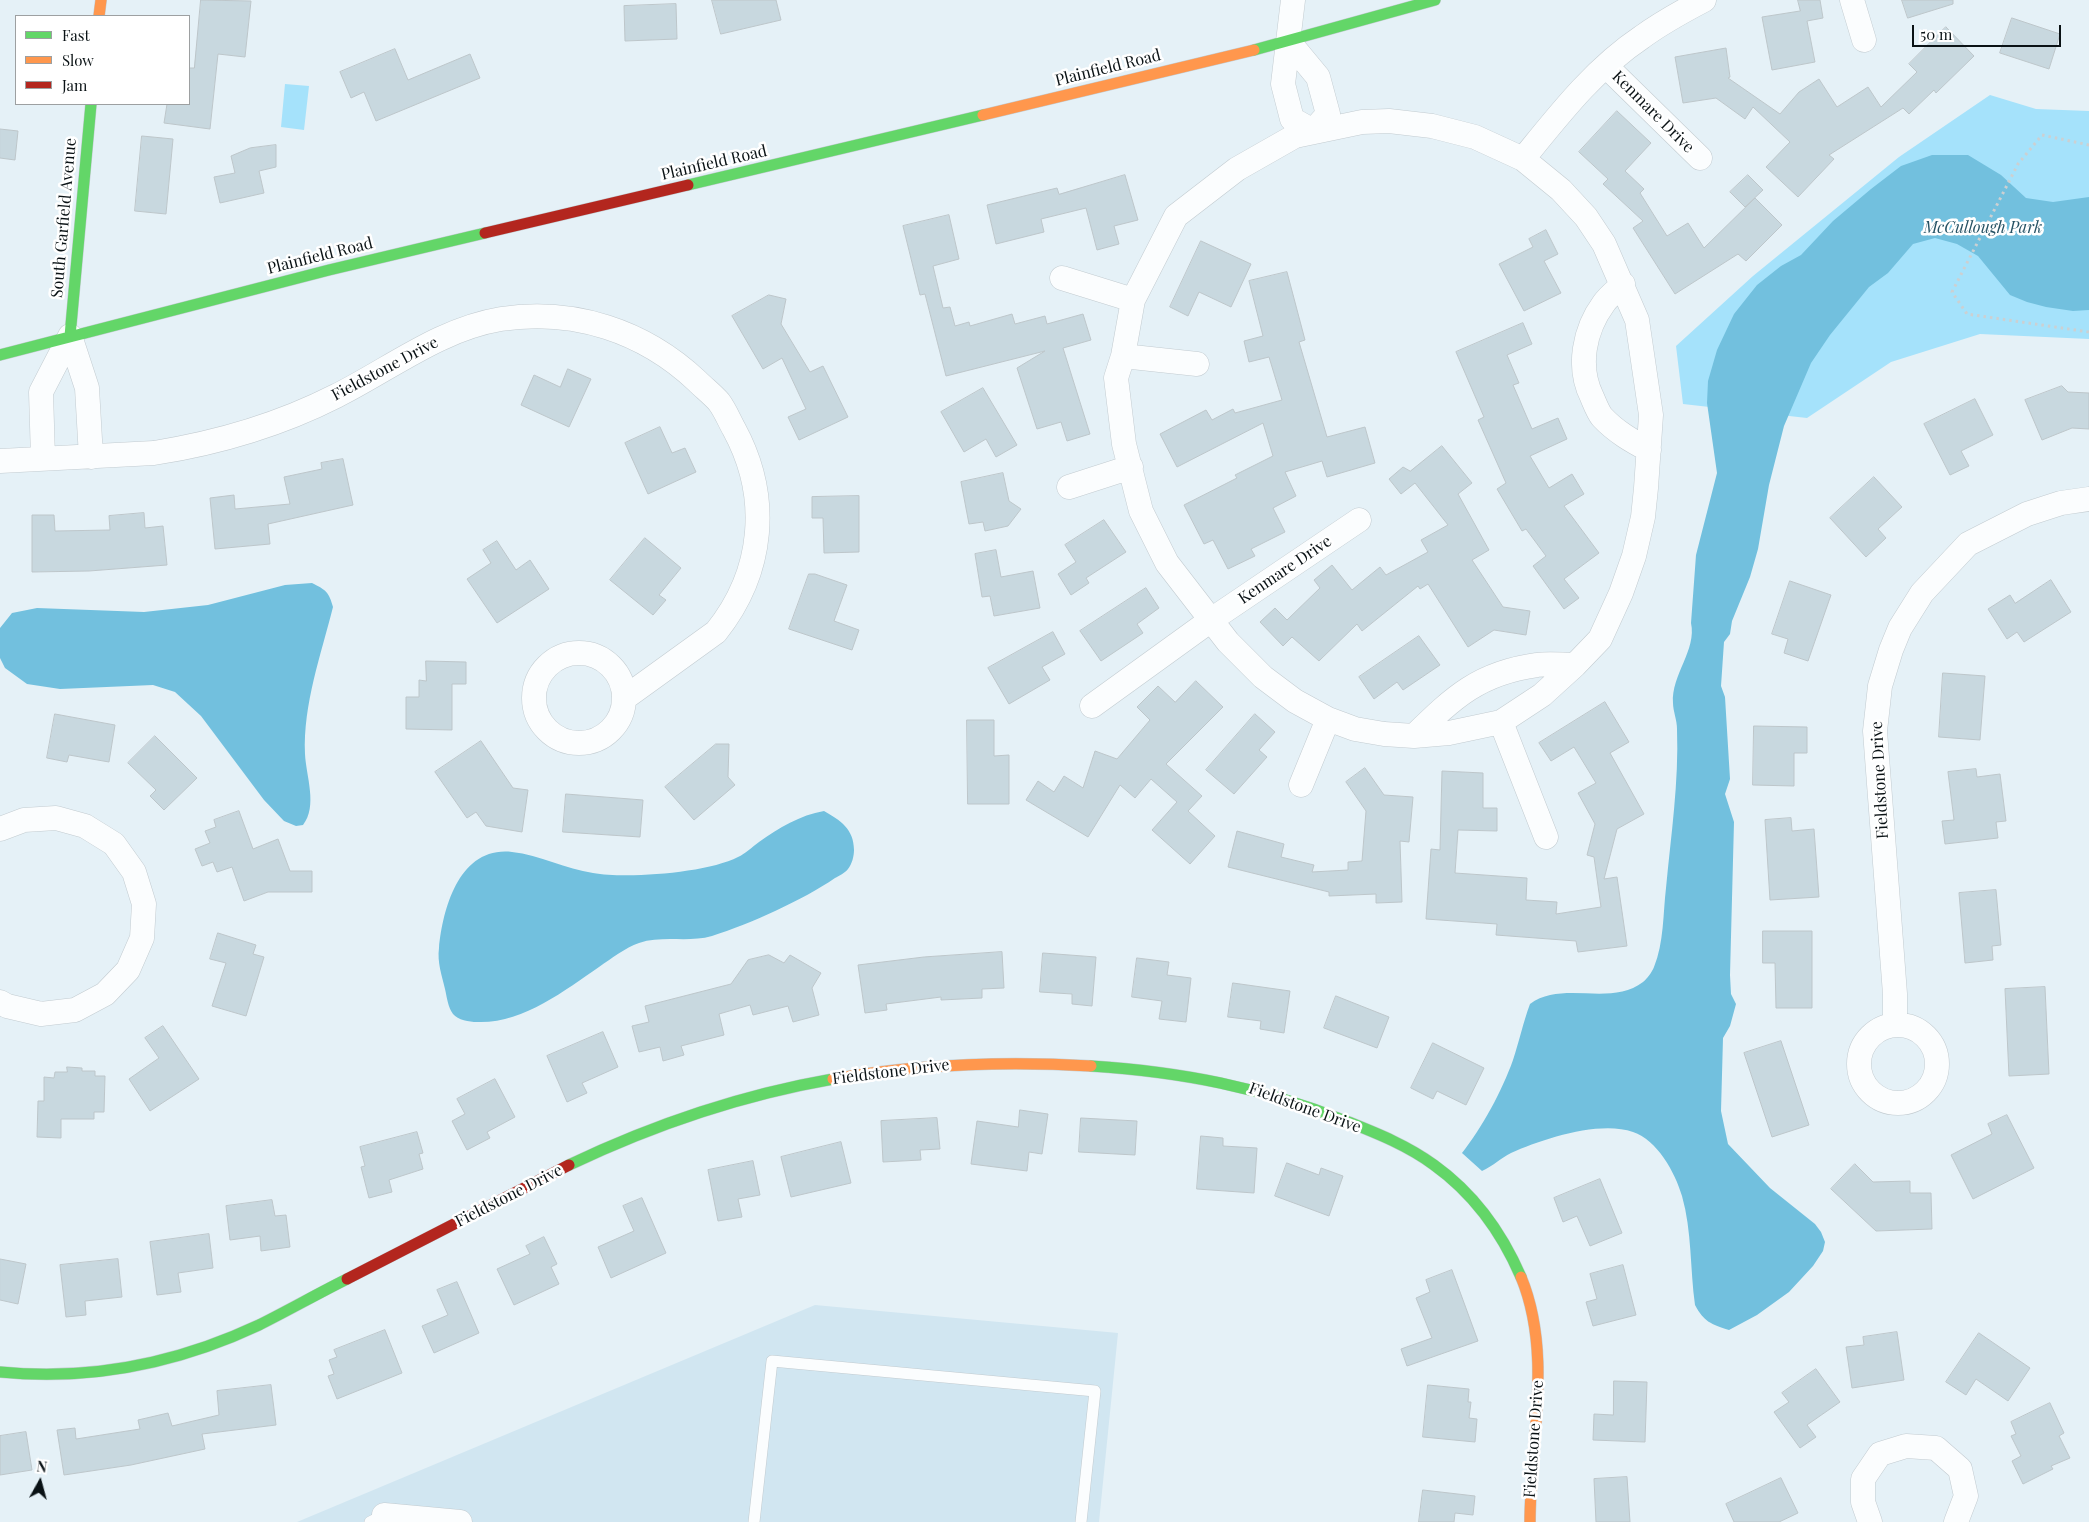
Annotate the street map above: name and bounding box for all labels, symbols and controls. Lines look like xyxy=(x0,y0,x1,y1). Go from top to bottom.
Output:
legend xyxy=(15,15,190,105)
scale bar xyxy=(1914,15,2063,47)
text: 50 m xyxy=(1920,24,1952,44)
text: Fast xyxy=(62,25,90,45)
street label: Plainfield Road xyxy=(1053,46,1163,90)
text: Slow xyxy=(62,50,94,70)
street label: Kenmare Drive xyxy=(1608,67,1698,157)
text: Jam xyxy=(62,75,87,95)
street label: South Garfield Avenue xyxy=(47,137,81,299)
street label: Plainfield Road xyxy=(659,141,769,185)
park label: McCullough Park xyxy=(1924,218,2042,238)
street label: Plainfield Road xyxy=(265,234,375,278)
street label: Fieldstone Drive xyxy=(328,333,442,405)
street label: Kenmare Drive xyxy=(1235,532,1335,608)
street label: Fieldstone Drive xyxy=(1867,721,1893,839)
street label: Fieldstone Drive xyxy=(831,1055,951,1089)
street label: Fieldstone Drive xyxy=(1246,1079,1364,1137)
street label: Fieldstone Drive xyxy=(452,1161,566,1231)
street label: Fieldstone Drive xyxy=(1520,1379,1548,1499)
north arrow xyxy=(15,1457,65,1507)
text: N xyxy=(36,1457,48,1477)

